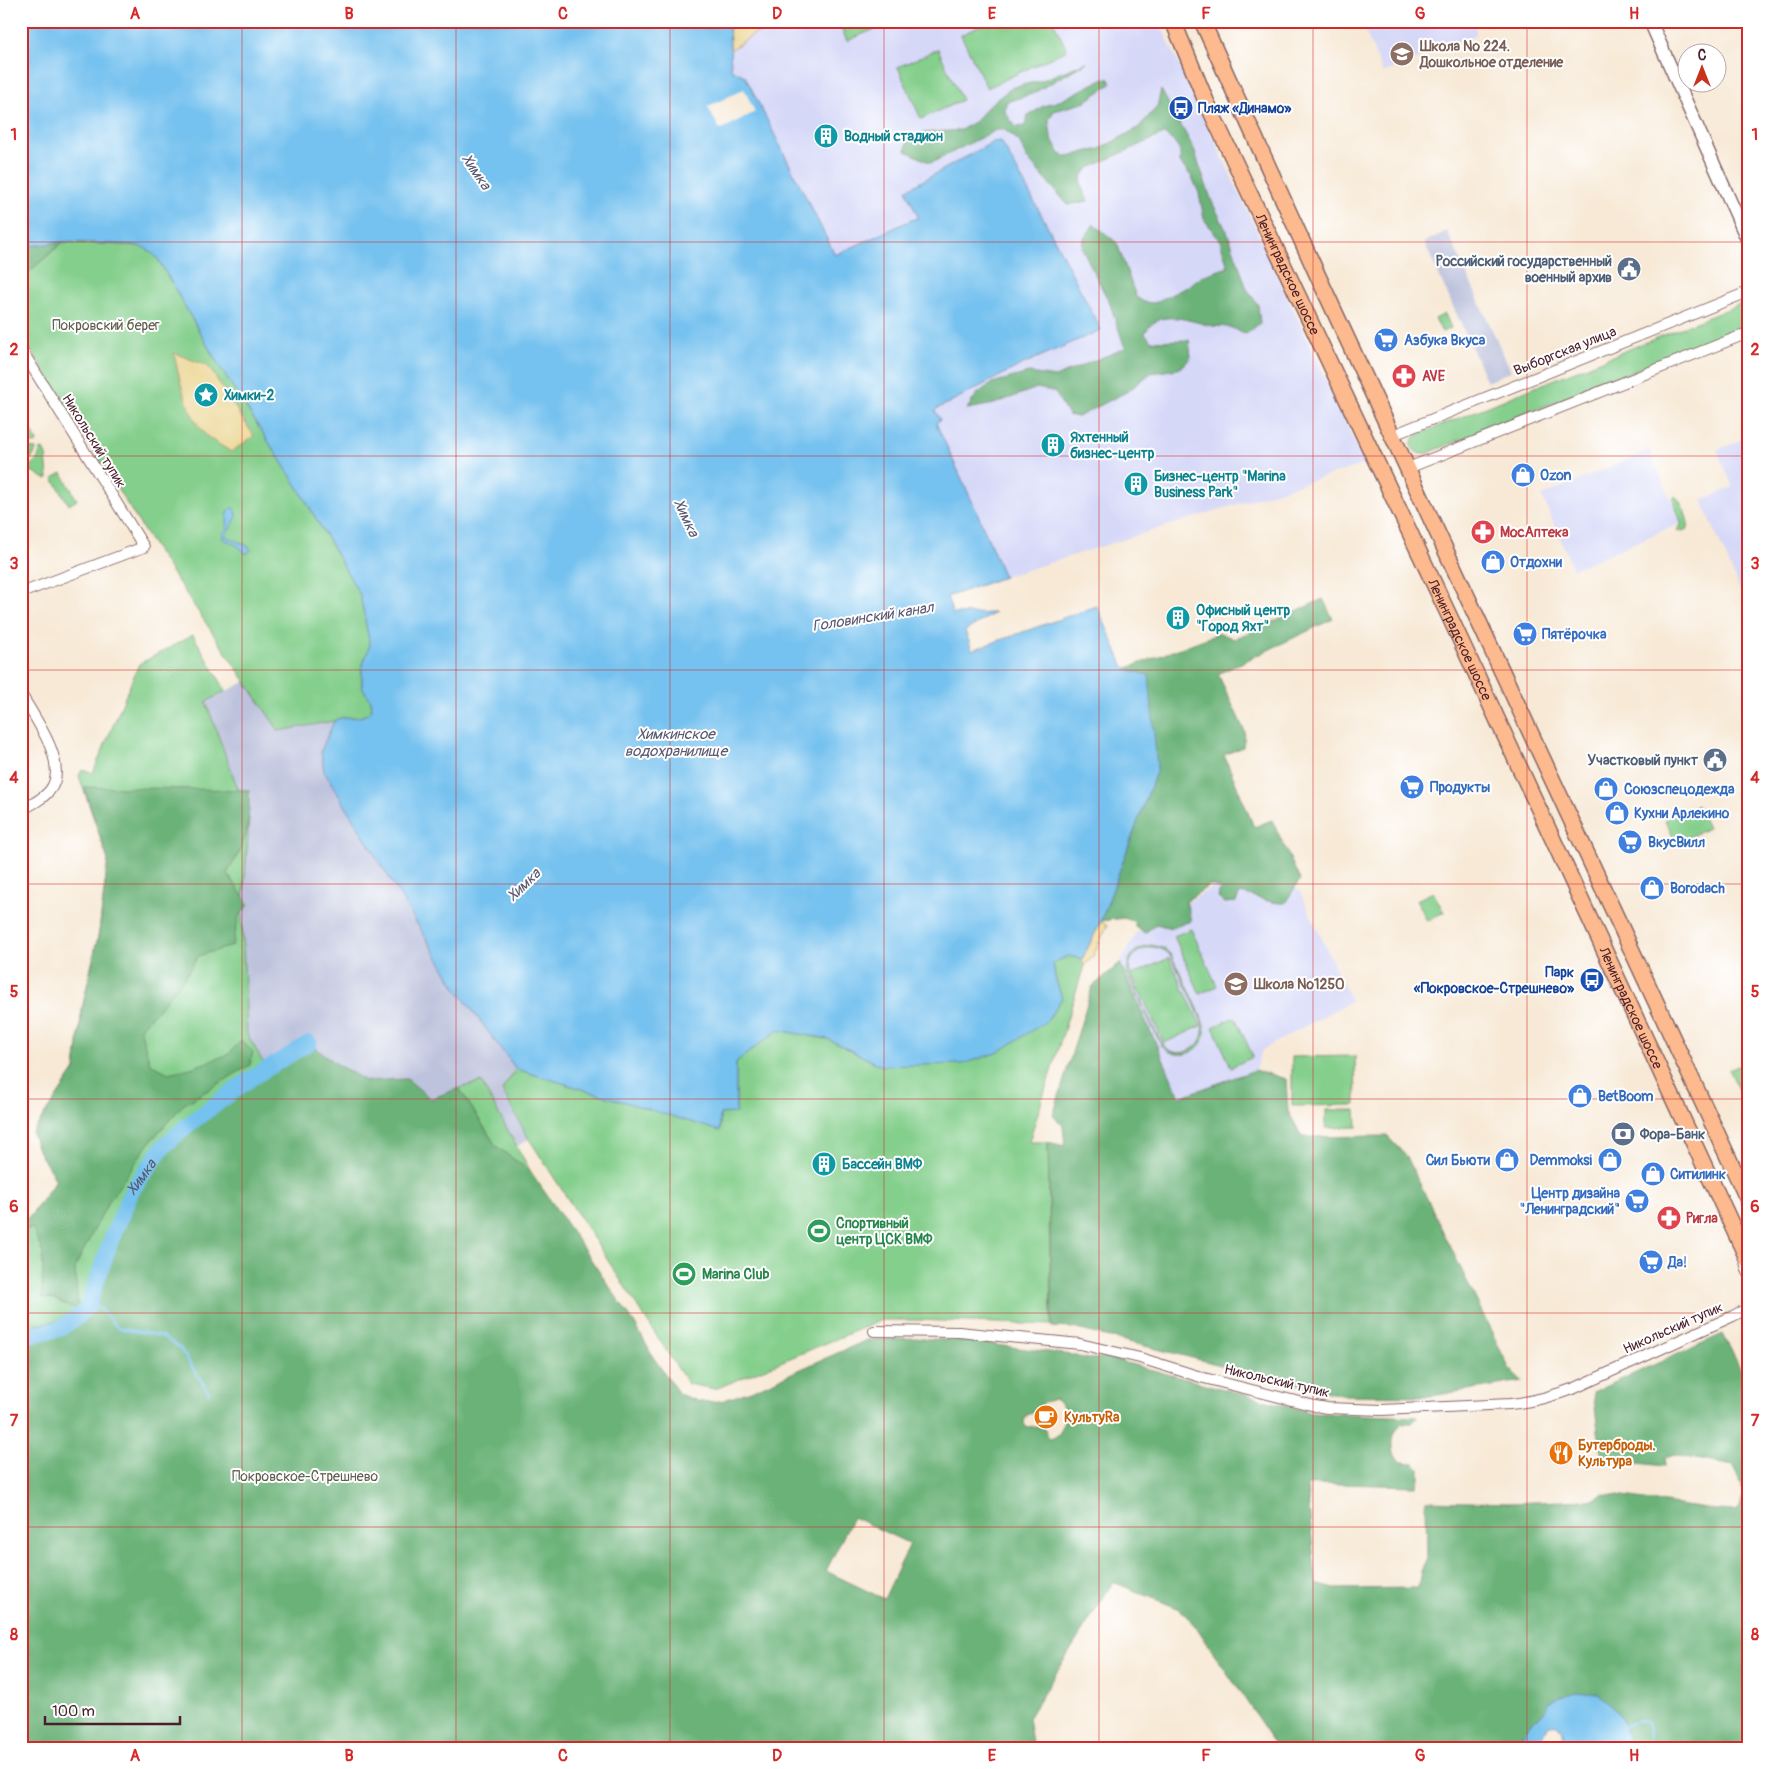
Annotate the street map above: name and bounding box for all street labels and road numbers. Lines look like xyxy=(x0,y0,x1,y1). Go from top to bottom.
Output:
street label: Ленинградское шоссе xyxy=(1251,210,1324,338)
street label: Выборгская улица xyxy=(1511,323,1619,379)
street label: Никольский тупик xyxy=(58,391,130,491)
street label: Ленинградское шоссе xyxy=(1424,575,1496,703)
street label: Ленинградское шоссе xyxy=(1595,943,1667,1071)
street label: Никольский тупик xyxy=(1620,1298,1726,1358)
street label: Никольский тупик xyxy=(1223,1361,1331,1401)

